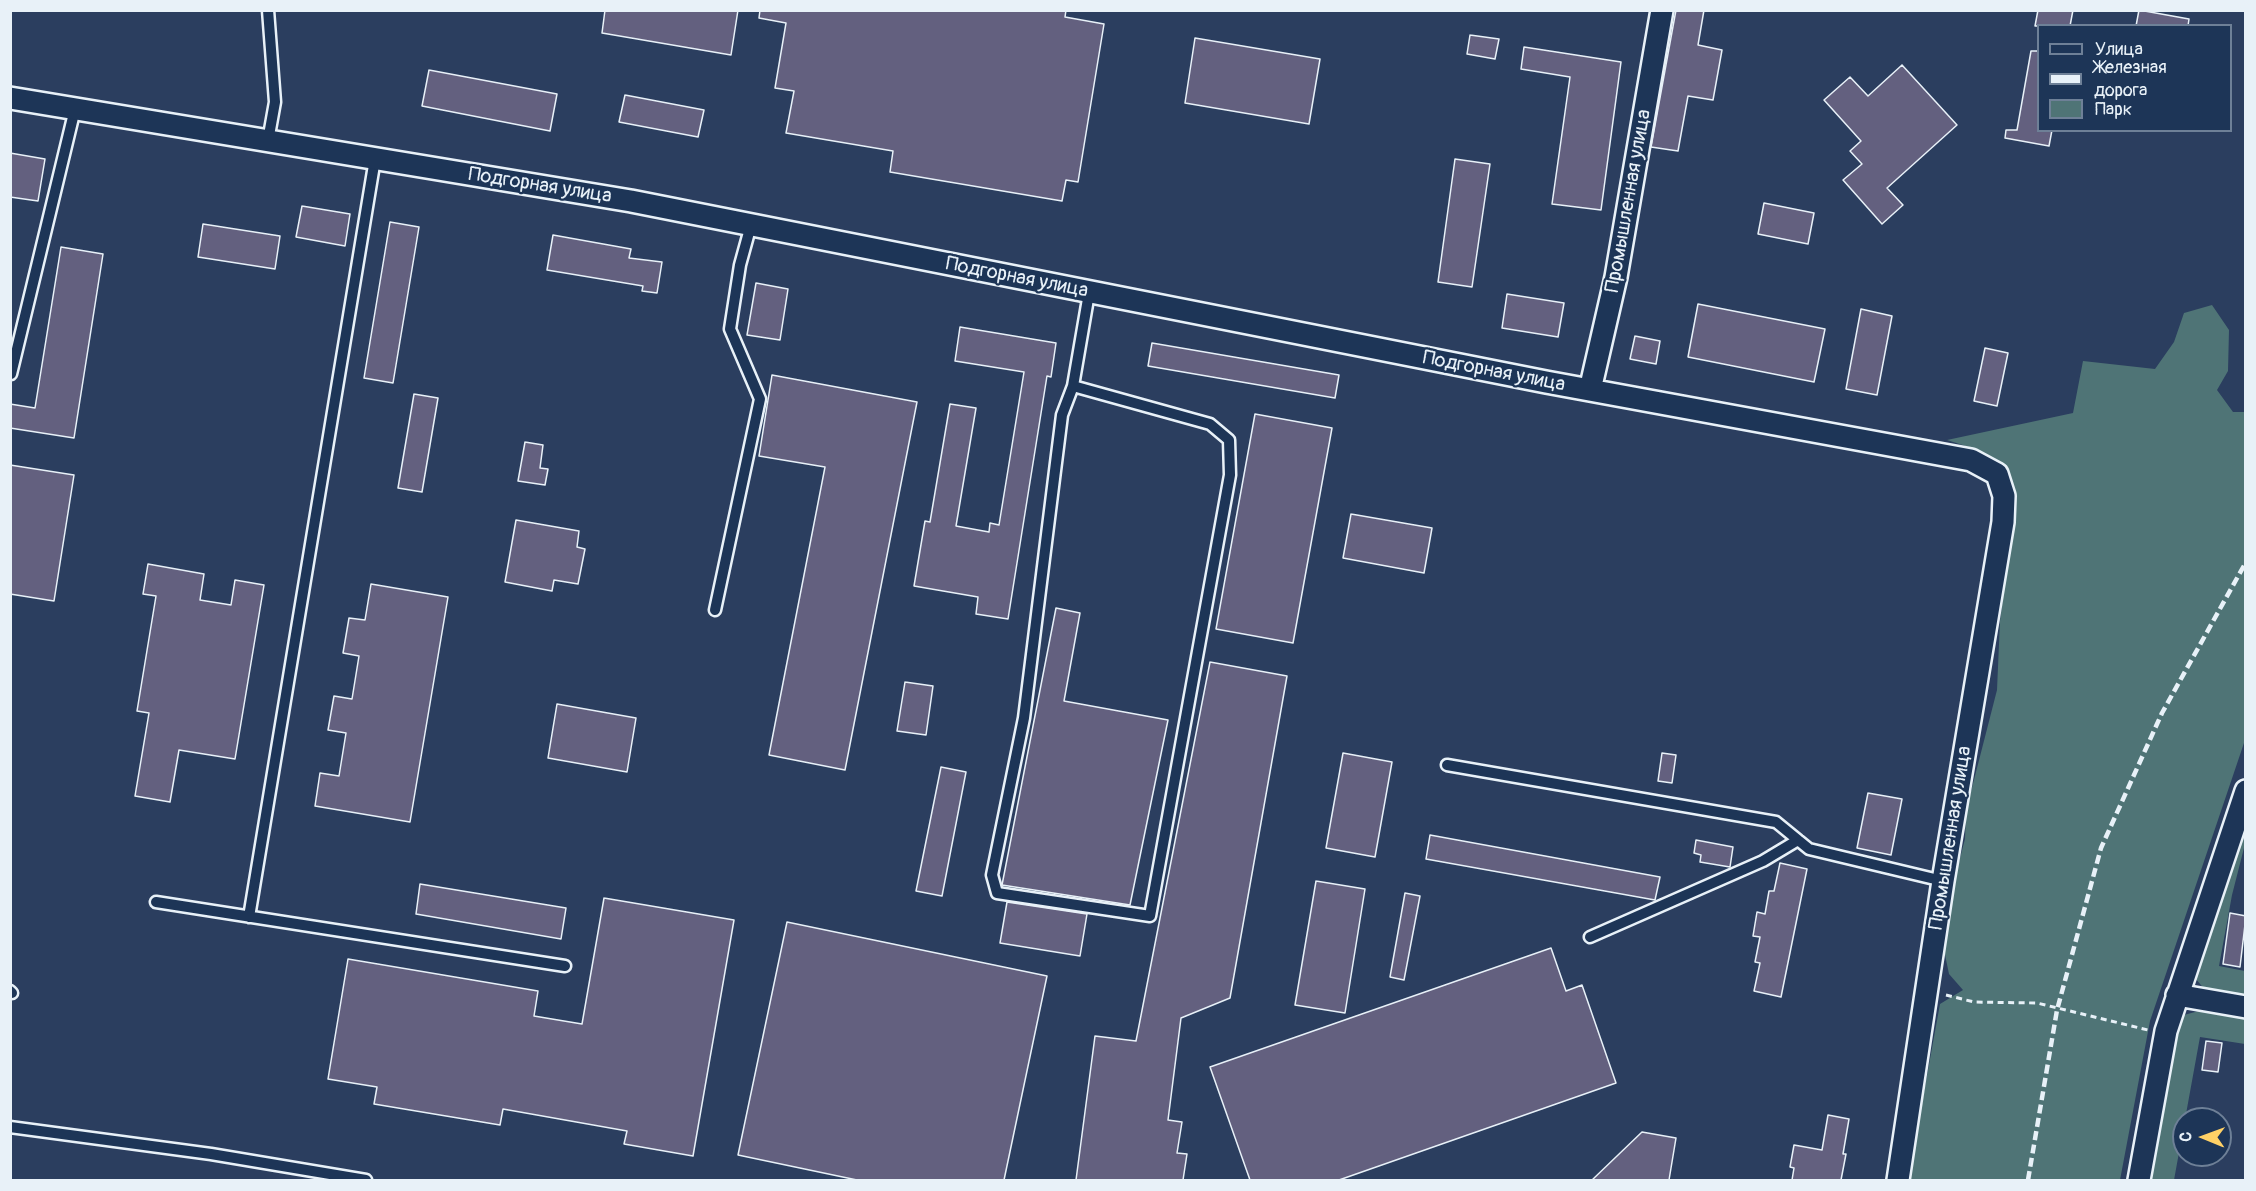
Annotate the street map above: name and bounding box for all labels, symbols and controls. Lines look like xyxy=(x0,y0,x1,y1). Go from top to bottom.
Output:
legend xyxy=(2037,24,2232,132)
text: Улица xyxy=(2095,38,2143,61)
text: Железная дорога xyxy=(2094,56,2167,102)
text: Парк xyxy=(2095,98,2132,121)
street label: Промышленная улица xyxy=(1601,108,1657,294)
street label: Подгорная улица xyxy=(467,163,613,209)
street label: Подгорная улица xyxy=(944,252,1090,304)
street label: Подгорная улица xyxy=(1421,346,1567,398)
street label: Промышленная улица xyxy=(1925,744,1977,932)
north arrow xyxy=(2172,1107,2232,1167)
text: С xyxy=(2176,1132,2196,1142)

